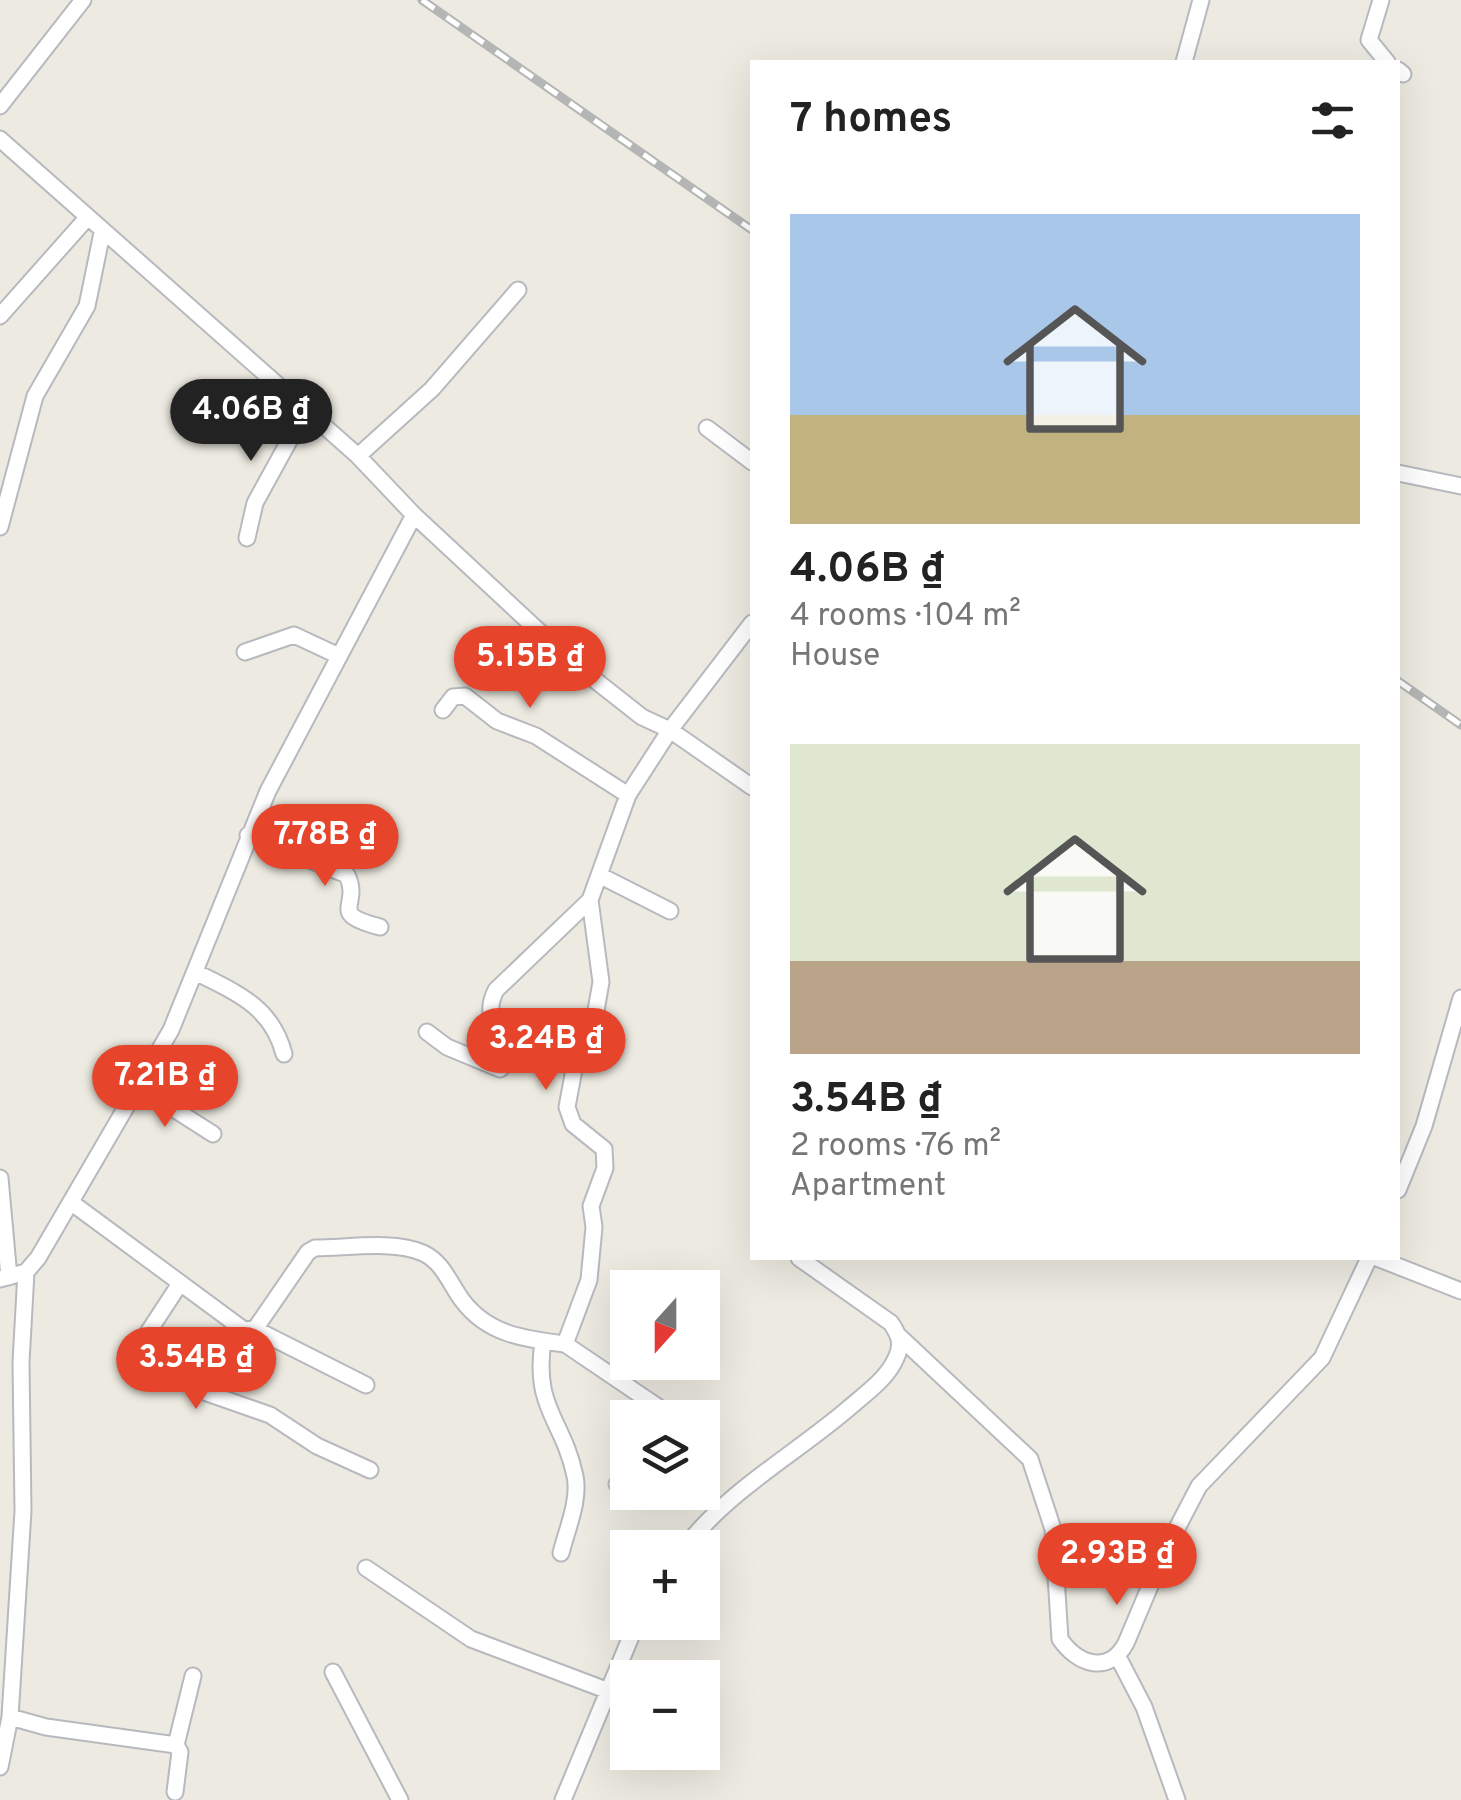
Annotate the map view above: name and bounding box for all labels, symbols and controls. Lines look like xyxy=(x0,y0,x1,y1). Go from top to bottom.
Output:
icon: filters xyxy=(1305,93,1360,148)
text: 7 homes xyxy=(790,94,952,147)
icon: home xyxy=(985,279,1165,459)
pin: 4.06B ₫ xyxy=(159,379,343,464)
text: 4.06B ₫ xyxy=(192,391,310,431)
text: 4.06B ₫ xyxy=(790,544,944,597)
text: 4 rooms · 104 m² xyxy=(790,597,1021,637)
pin: 5.15B ₫ xyxy=(438,626,622,711)
text: House xyxy=(790,637,880,677)
text: 5.15B ₫ xyxy=(476,638,584,678)
pin: 7.78B ₫ xyxy=(233,804,417,889)
icon: home xyxy=(985,809,1165,989)
text: 7.78B ₫ xyxy=(274,816,376,856)
pin: 3.24B ₫ xyxy=(454,1008,638,1093)
text: 3.24B ₫ xyxy=(489,1020,603,1060)
pin: 7.21B ₫ xyxy=(73,1045,257,1130)
text: 7.21B ₫ xyxy=(114,1057,216,1097)
text: 3.54B ₫ xyxy=(790,1074,942,1127)
text: 2 rooms · 76 m² xyxy=(790,1127,1001,1167)
text: Apartment xyxy=(790,1167,946,1207)
north arrow xyxy=(610,1270,720,1380)
map controls xyxy=(610,1270,720,1770)
pin: 3.54B ₫ xyxy=(104,1327,288,1412)
text: 3.54B ₫ xyxy=(138,1339,254,1379)
button: layers xyxy=(610,1400,720,1510)
pin: 2.93B ₫ xyxy=(1025,1523,1209,1608)
button: + xyxy=(610,1530,720,1640)
text: 2.93B ₫ xyxy=(1060,1535,1174,1575)
button: − xyxy=(610,1660,720,1770)

